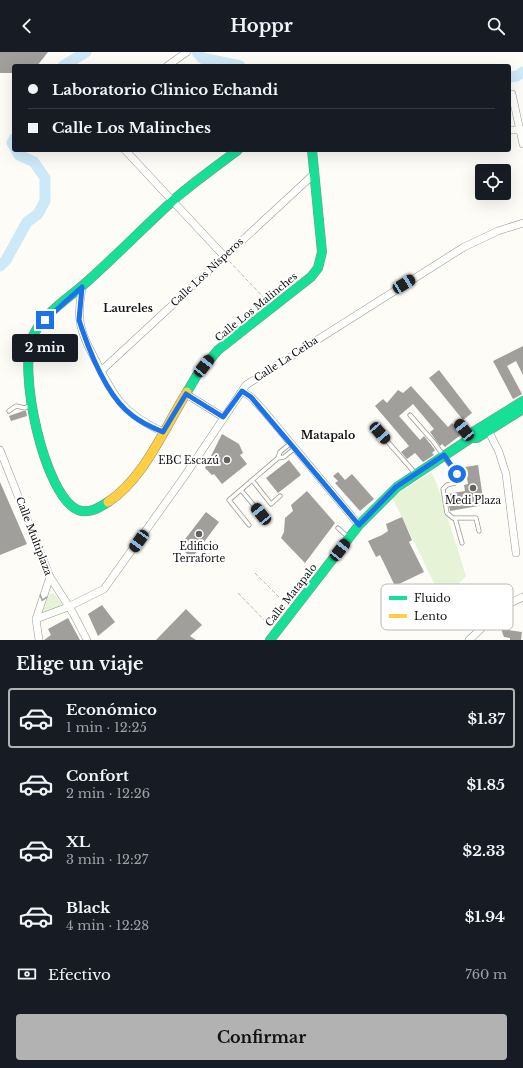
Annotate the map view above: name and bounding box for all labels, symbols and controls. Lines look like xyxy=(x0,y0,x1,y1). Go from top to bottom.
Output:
icon: back xyxy=(16,15,38,37)
text: Hoppr xyxy=(230,15,293,37)
icon: search xyxy=(485,15,507,37)
text: Laboratorio Clinico Echandi xyxy=(52,80,278,99)
text: Calle Los Malinches xyxy=(52,118,211,137)
map controls xyxy=(475,164,511,200)
button: locate xyxy=(475,164,511,200)
street label: Calle Los Nísperos xyxy=(168,235,246,309)
street label: Calle Los Malinches xyxy=(212,269,300,344)
car xyxy=(391,273,417,295)
district label: Laureles xyxy=(103,301,153,315)
route end xyxy=(36,311,54,329)
street label: Calle La Ceiba xyxy=(252,333,321,384)
callout: 2 min xyxy=(12,334,78,362)
text: 2 min xyxy=(25,339,65,356)
car xyxy=(192,353,216,379)
car xyxy=(452,417,476,443)
car xyxy=(368,420,392,446)
district label: Matapalo xyxy=(301,428,355,442)
place label: EBC Escazú xyxy=(158,454,219,467)
marker: EBC Escazú xyxy=(222,455,232,465)
route start xyxy=(448,465,466,483)
marker: Medi Plaza xyxy=(468,483,478,493)
place label: Medi Plaza xyxy=(445,494,502,507)
street label: Calle Multiplaza xyxy=(13,495,55,578)
car xyxy=(249,501,273,527)
car xyxy=(127,528,151,554)
marker: Edificio Terraforte xyxy=(194,529,204,539)
car xyxy=(328,537,352,563)
place label: Edificio Terraforte xyxy=(173,540,226,565)
street label: Calle Matapalo xyxy=(262,560,320,629)
legend xyxy=(381,584,513,630)
text: Fluido xyxy=(414,591,451,605)
one-way arrow xyxy=(39,594,48,601)
text: Lento xyxy=(414,609,447,623)
text: Elige un viaje xyxy=(16,653,143,675)
icon: car xyxy=(18,700,54,736)
text: Económico xyxy=(66,700,157,719)
text: $1.37 xyxy=(468,709,505,728)
text: 1 min · 12:25 xyxy=(66,719,147,736)
icon: car xyxy=(18,766,54,802)
text: Confort xyxy=(66,766,129,785)
text: $1.85 xyxy=(466,775,505,794)
text: 2 min · 12:26 xyxy=(66,785,150,802)
icon: car xyxy=(18,832,54,868)
text: XL xyxy=(66,832,90,851)
text: $2.33 xyxy=(463,841,505,860)
text: 3 min · 12:27 xyxy=(66,851,148,868)
icon: car xyxy=(18,898,54,934)
text: Black xyxy=(66,898,110,917)
text: $1.94 xyxy=(465,907,505,926)
text: 4 min · 12:28 xyxy=(66,917,149,934)
icon: cash xyxy=(16,963,38,985)
text: Efectivo xyxy=(48,965,111,984)
text: 760 m xyxy=(465,966,507,983)
button: Confirmar xyxy=(16,1014,507,1060)

